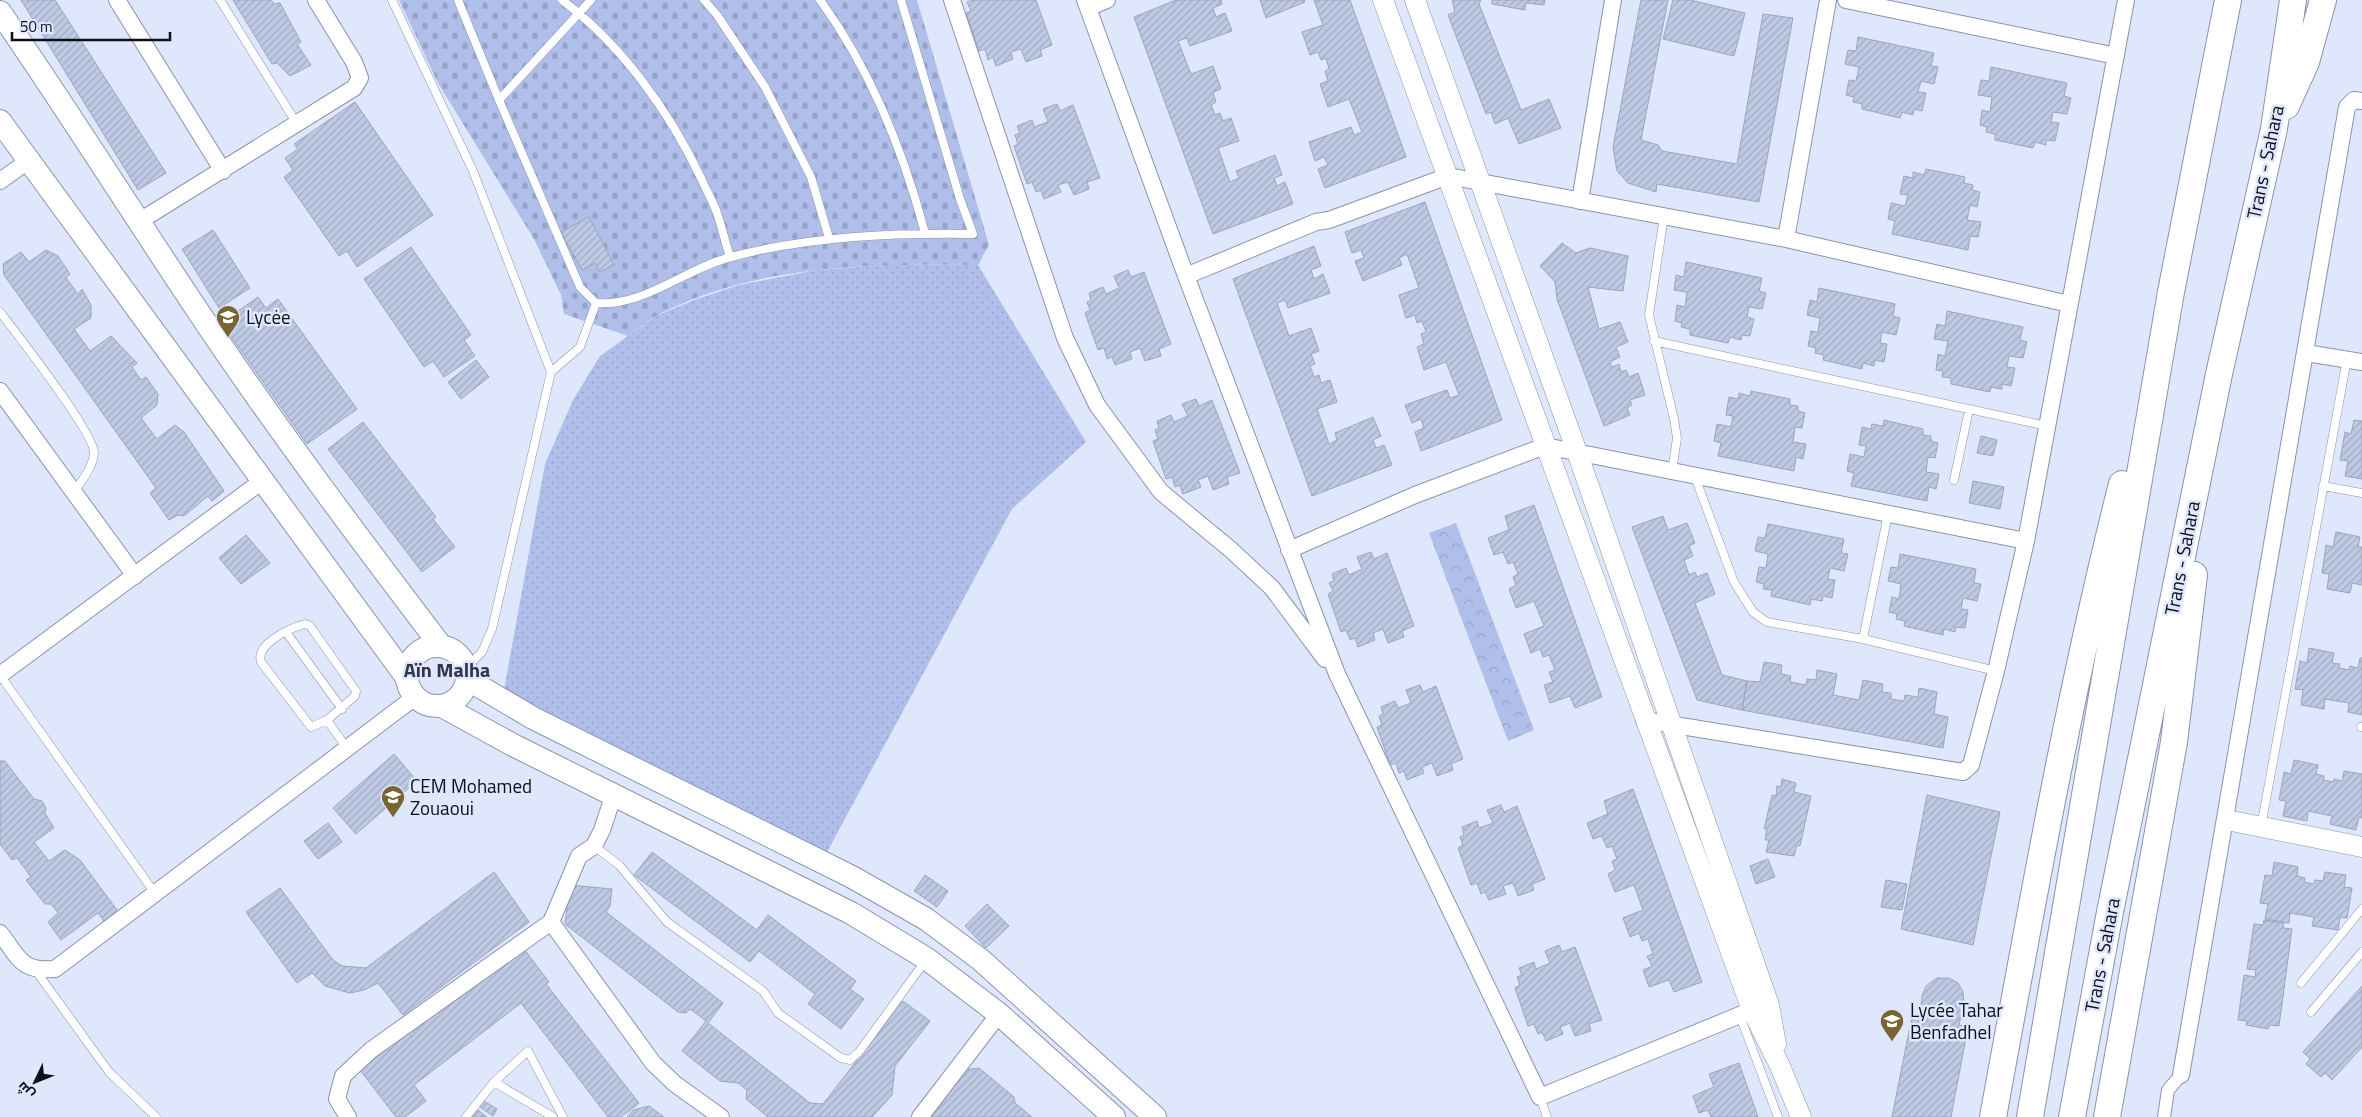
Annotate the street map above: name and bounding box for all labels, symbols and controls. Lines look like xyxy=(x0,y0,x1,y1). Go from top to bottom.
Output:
scale bar xyxy=(12,10,170,42)
text: 50 m xyxy=(20,15,53,38)
street label: Trans - Sahara xyxy=(2238,102,2291,222)
place label: Lycėe xyxy=(246,302,291,331)
school or university icon: Lycėe xyxy=(215,304,241,338)
street label: Trans - Sahara xyxy=(2156,498,2207,618)
district label: Aïn Malha xyxy=(404,654,490,685)
place label: CEM Mohamed Zouaoui xyxy=(410,771,532,822)
school or university icon: CEM Mohamed Zouaoui xyxy=(380,784,406,818)
street label: Trans - Sahara xyxy=(2076,895,2127,1015)
place label: Lycée Tahar Benfadhel xyxy=(1910,995,2003,1046)
school or university icon: Lycée Tahar Benfadhel xyxy=(1879,1008,1905,1042)
north arrow xyxy=(10,1057,60,1107)
text: ش xyxy=(11,1077,39,1105)

